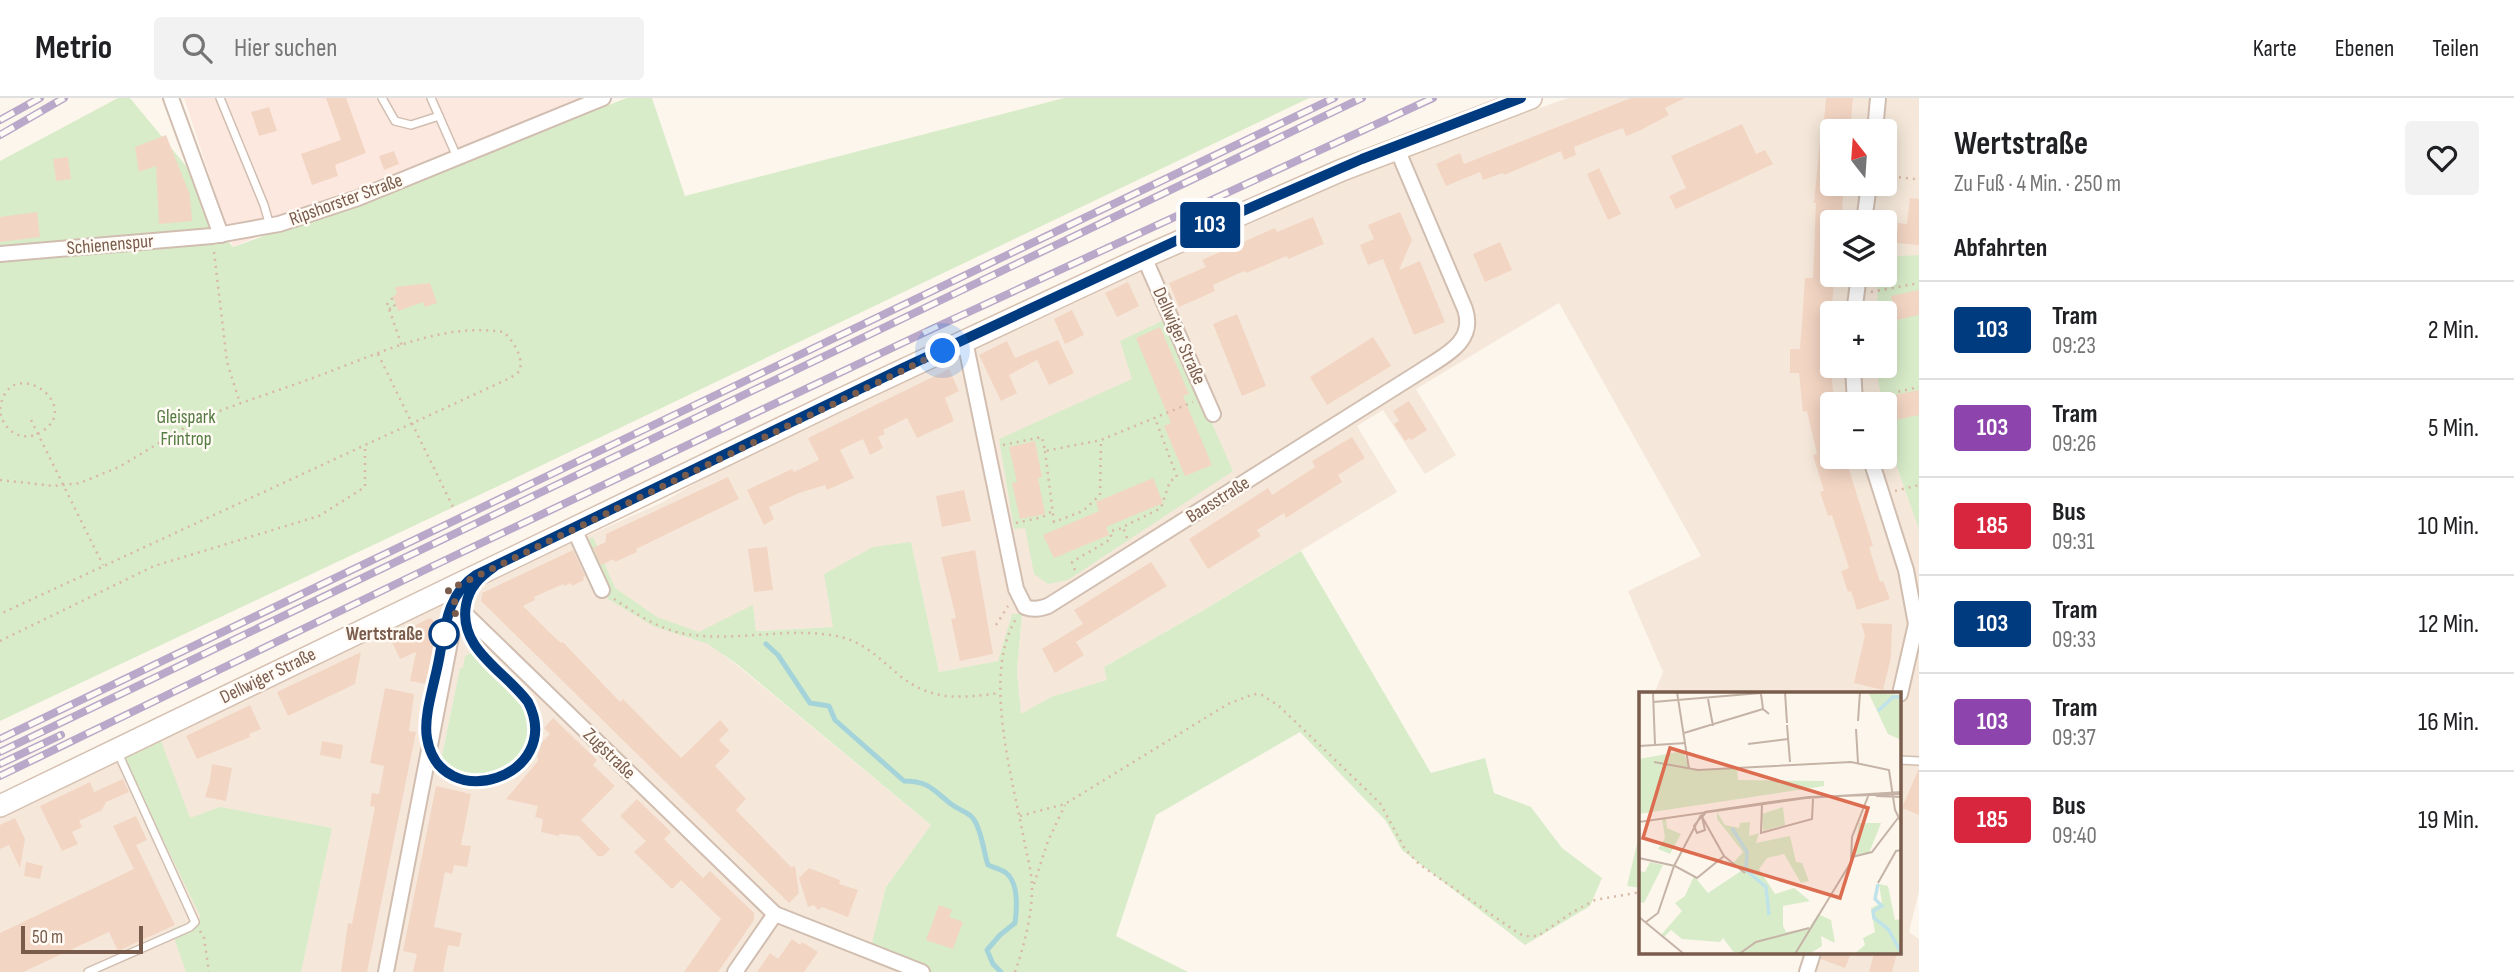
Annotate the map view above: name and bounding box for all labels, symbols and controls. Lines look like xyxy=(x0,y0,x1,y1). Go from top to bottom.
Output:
search box xyxy=(154,17,644,80)
text: Metrio xyxy=(35,28,112,68)
icon: search xyxy=(178,29,216,67)
text: Hier suchen xyxy=(234,33,337,64)
text: Karte xyxy=(2253,34,2297,63)
text: Ebenen xyxy=(2335,34,2394,63)
text: Teilen xyxy=(2432,34,2479,63)
north arrow xyxy=(1820,119,1897,196)
map controls xyxy=(1820,119,1897,469)
button: heart xyxy=(2405,121,2479,195)
text: Wertstraße xyxy=(1954,124,2088,164)
street label: Ripshorster Straße xyxy=(286,169,406,231)
text: Zu Fuß · 4 Min. · 250 m xyxy=(1954,170,2121,198)
line badge: 103 xyxy=(1170,202,1250,248)
text: 103 xyxy=(1194,210,1226,239)
button: layers xyxy=(1820,210,1897,287)
street label: Schienenspur xyxy=(66,230,155,260)
text: Abfahrten xyxy=(1954,233,2047,264)
street label: Dellwiger Straße xyxy=(1147,284,1211,388)
button: + xyxy=(1820,301,1897,378)
text: Tram xyxy=(2052,301,2097,332)
text: 103 xyxy=(1977,315,2008,344)
text: 2 Min. xyxy=(2428,315,2479,346)
text: 09:23 xyxy=(2052,332,2096,360)
your location xyxy=(925,333,960,368)
button: − xyxy=(1820,392,1897,469)
text: Tram xyxy=(2052,399,2097,430)
park label: Gleispark Frintrop xyxy=(157,406,216,451)
text: 103 xyxy=(1977,413,2008,442)
text: 5 Min. xyxy=(2428,413,2479,444)
text: 09:26 xyxy=(2052,430,2096,458)
street label: Baasstraße xyxy=(1182,472,1254,528)
text: Bus xyxy=(2052,497,2086,528)
text: 185 xyxy=(1977,511,2008,540)
text: 10 Min. xyxy=(2418,511,2479,542)
text: 09:31 xyxy=(2052,528,2094,556)
text: Tram xyxy=(2052,595,2097,626)
text: 103 xyxy=(1977,609,2008,638)
text: 12 Min. xyxy=(2418,609,2479,640)
marker: Wertstraße xyxy=(429,619,459,649)
place label: Wertstraße xyxy=(346,623,423,646)
text: 09:33 xyxy=(2052,626,2096,654)
street label: Dellwiger Straße xyxy=(216,643,320,709)
inset map xyxy=(1639,692,1902,954)
text: Tram xyxy=(2052,693,2097,724)
text: 103 xyxy=(1977,707,2008,736)
text: 16 Min. xyxy=(2418,707,2479,738)
street label: Zugstraße xyxy=(578,724,640,784)
text: 09:37 xyxy=(2052,724,2096,752)
text: Bus xyxy=(2052,791,2086,822)
text: 185 xyxy=(1977,805,2008,834)
text: 19 Min. xyxy=(2418,805,2479,836)
text: 09:40 xyxy=(2052,822,2097,850)
scale bar xyxy=(21,923,144,955)
text: 50 m xyxy=(32,926,63,949)

